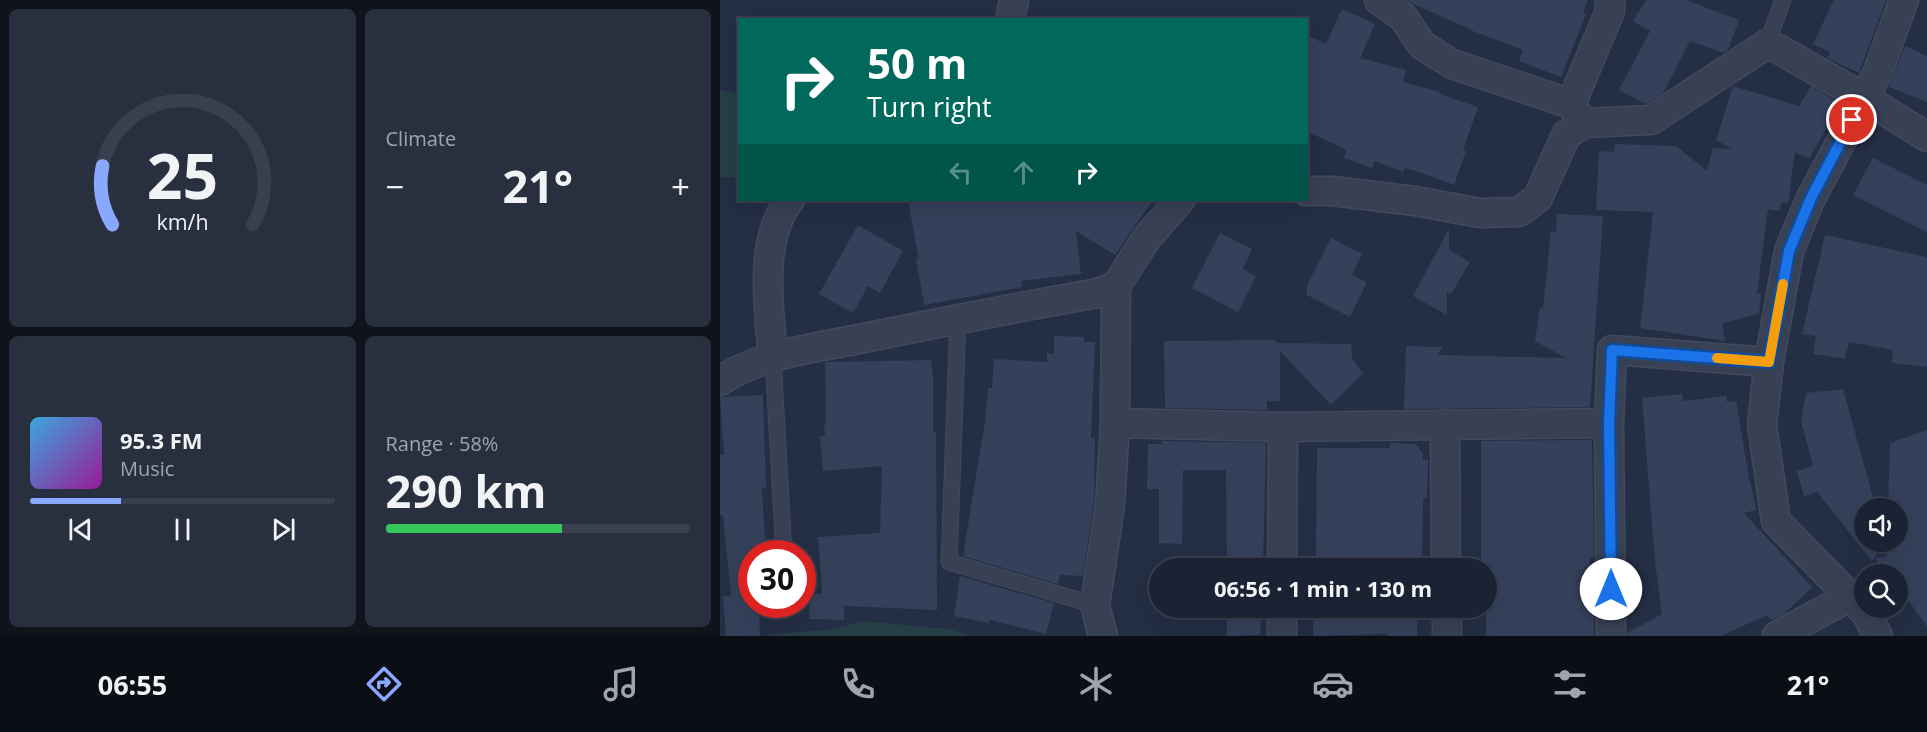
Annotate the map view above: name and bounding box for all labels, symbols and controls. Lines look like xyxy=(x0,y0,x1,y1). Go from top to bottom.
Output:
text: 50 m xyxy=(867,34,967,91)
icon: right xyxy=(768,42,846,120)
text: Turn right xyxy=(867,88,992,125)
pin xyxy=(1826,94,1877,145)
icon: arrive xyxy=(1835,103,1868,136)
text: Climate xyxy=(386,125,456,152)
text: 25 xyxy=(147,132,218,217)
text: 21° xyxy=(502,155,573,216)
icon: left xyxy=(944,156,977,189)
icon: ahead xyxy=(1007,156,1040,189)
icon: right xyxy=(1070,156,1103,189)
text: − xyxy=(386,164,404,209)
text: + xyxy=(671,164,690,209)
text: km/h xyxy=(156,207,208,236)
text: 95.3 FM xyxy=(120,425,203,455)
text: Range · 58% xyxy=(386,430,498,457)
text: Music xyxy=(120,455,174,482)
text: 290 km xyxy=(386,460,546,521)
map controls xyxy=(1854,498,1908,618)
button: sound xyxy=(1854,498,1908,552)
icon: previous xyxy=(64,513,97,546)
icon: pause xyxy=(166,513,199,546)
icon: next xyxy=(267,513,300,546)
speed limit sign: 30 xyxy=(738,540,816,618)
position arrow xyxy=(1579,557,1643,621)
button: search xyxy=(1854,564,1908,618)
text: 06:56 · 1 min · 130 m xyxy=(1214,573,1432,603)
icon: directions xyxy=(363,663,405,705)
icon: music xyxy=(600,663,642,705)
icon: phone xyxy=(837,663,879,705)
icon: climate xyxy=(1075,663,1117,705)
icon: car xyxy=(1312,663,1354,705)
icon: filters xyxy=(1549,663,1591,705)
text: 06:55 xyxy=(98,666,167,703)
text: 21° xyxy=(1787,666,1829,703)

